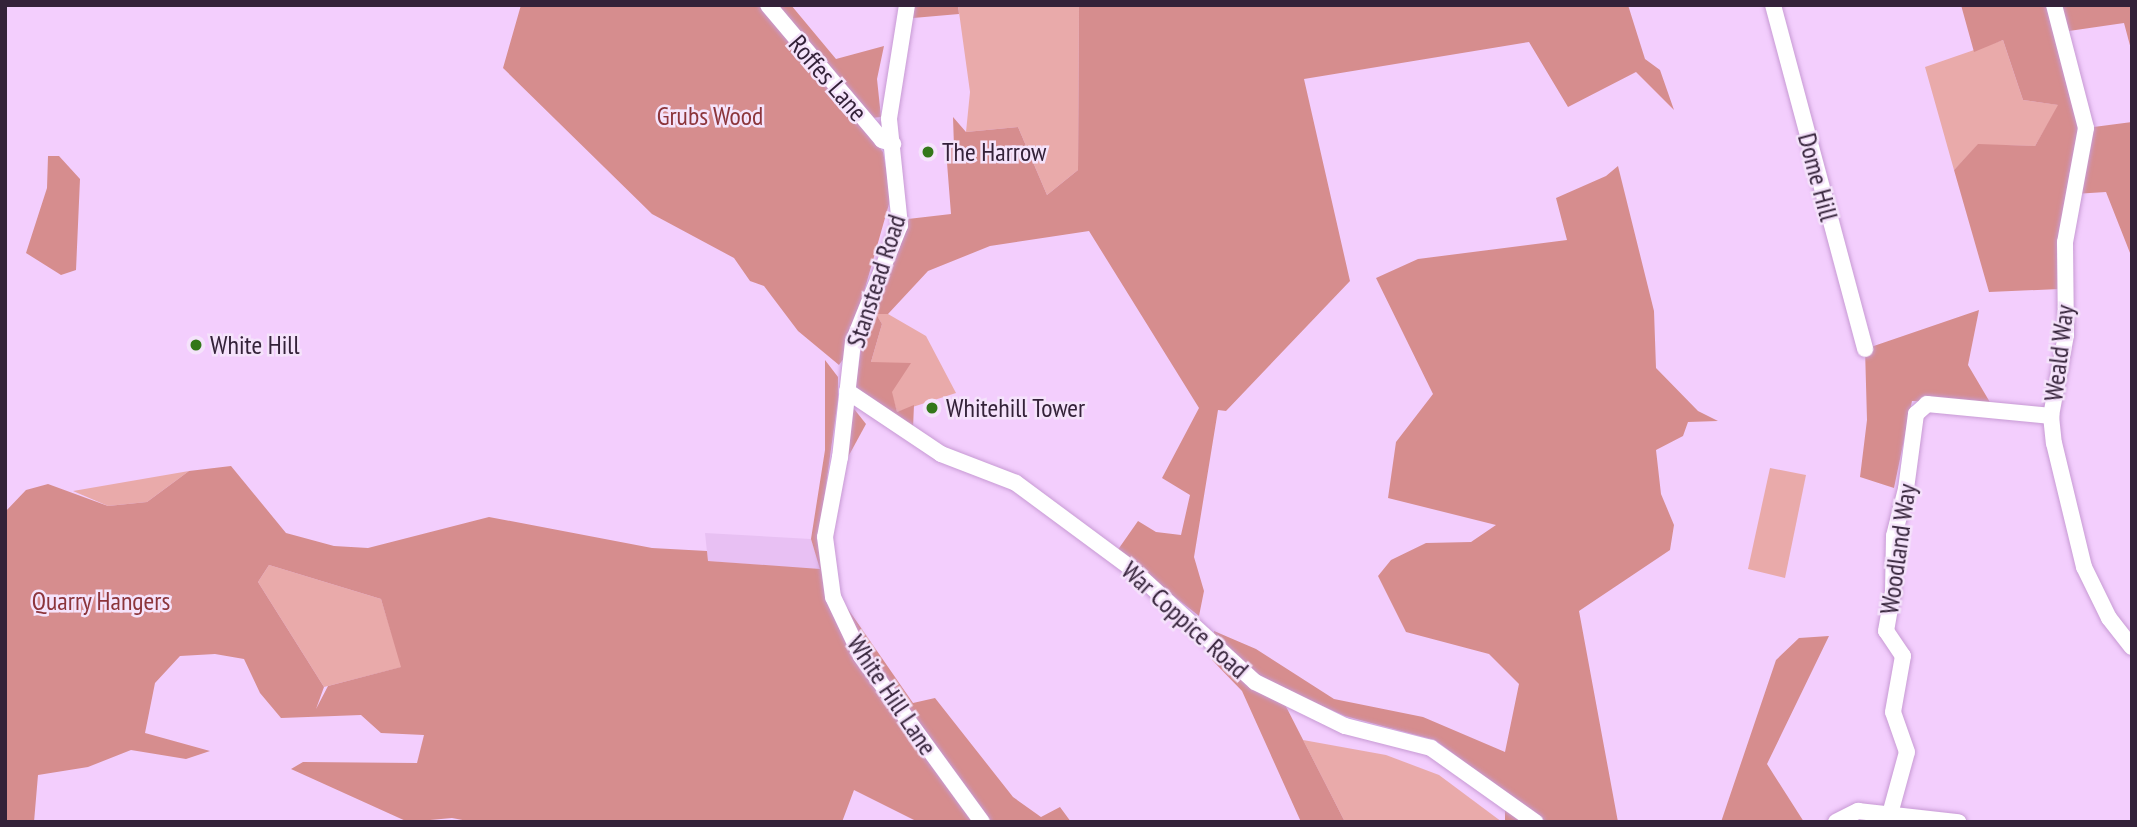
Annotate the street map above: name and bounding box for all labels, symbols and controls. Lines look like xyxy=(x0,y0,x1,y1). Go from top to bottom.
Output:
street label: Roffes Lane xyxy=(782,29,874,127)
park label: Grubs Wood xyxy=(656,100,764,132)
street label: Dome Hill xyxy=(1791,130,1845,224)
place label: The Harrow xyxy=(942,136,1046,168)
marker: The Harrow xyxy=(920,144,936,160)
street label: Stanstead Road xyxy=(840,211,912,351)
street label: Weald Way xyxy=(2038,303,2080,403)
place label: White Hill xyxy=(210,329,299,361)
marker: White Hill xyxy=(188,337,204,353)
place label: Whitehill Tower xyxy=(946,392,1086,424)
marker: Whitehill Tower xyxy=(924,400,940,416)
street label: Woodland Way xyxy=(1873,482,1923,616)
street label: War Coppice Road xyxy=(1115,555,1255,685)
park label: Quarry Hangers xyxy=(31,585,171,617)
street label: White Hill Lane xyxy=(841,629,943,761)

